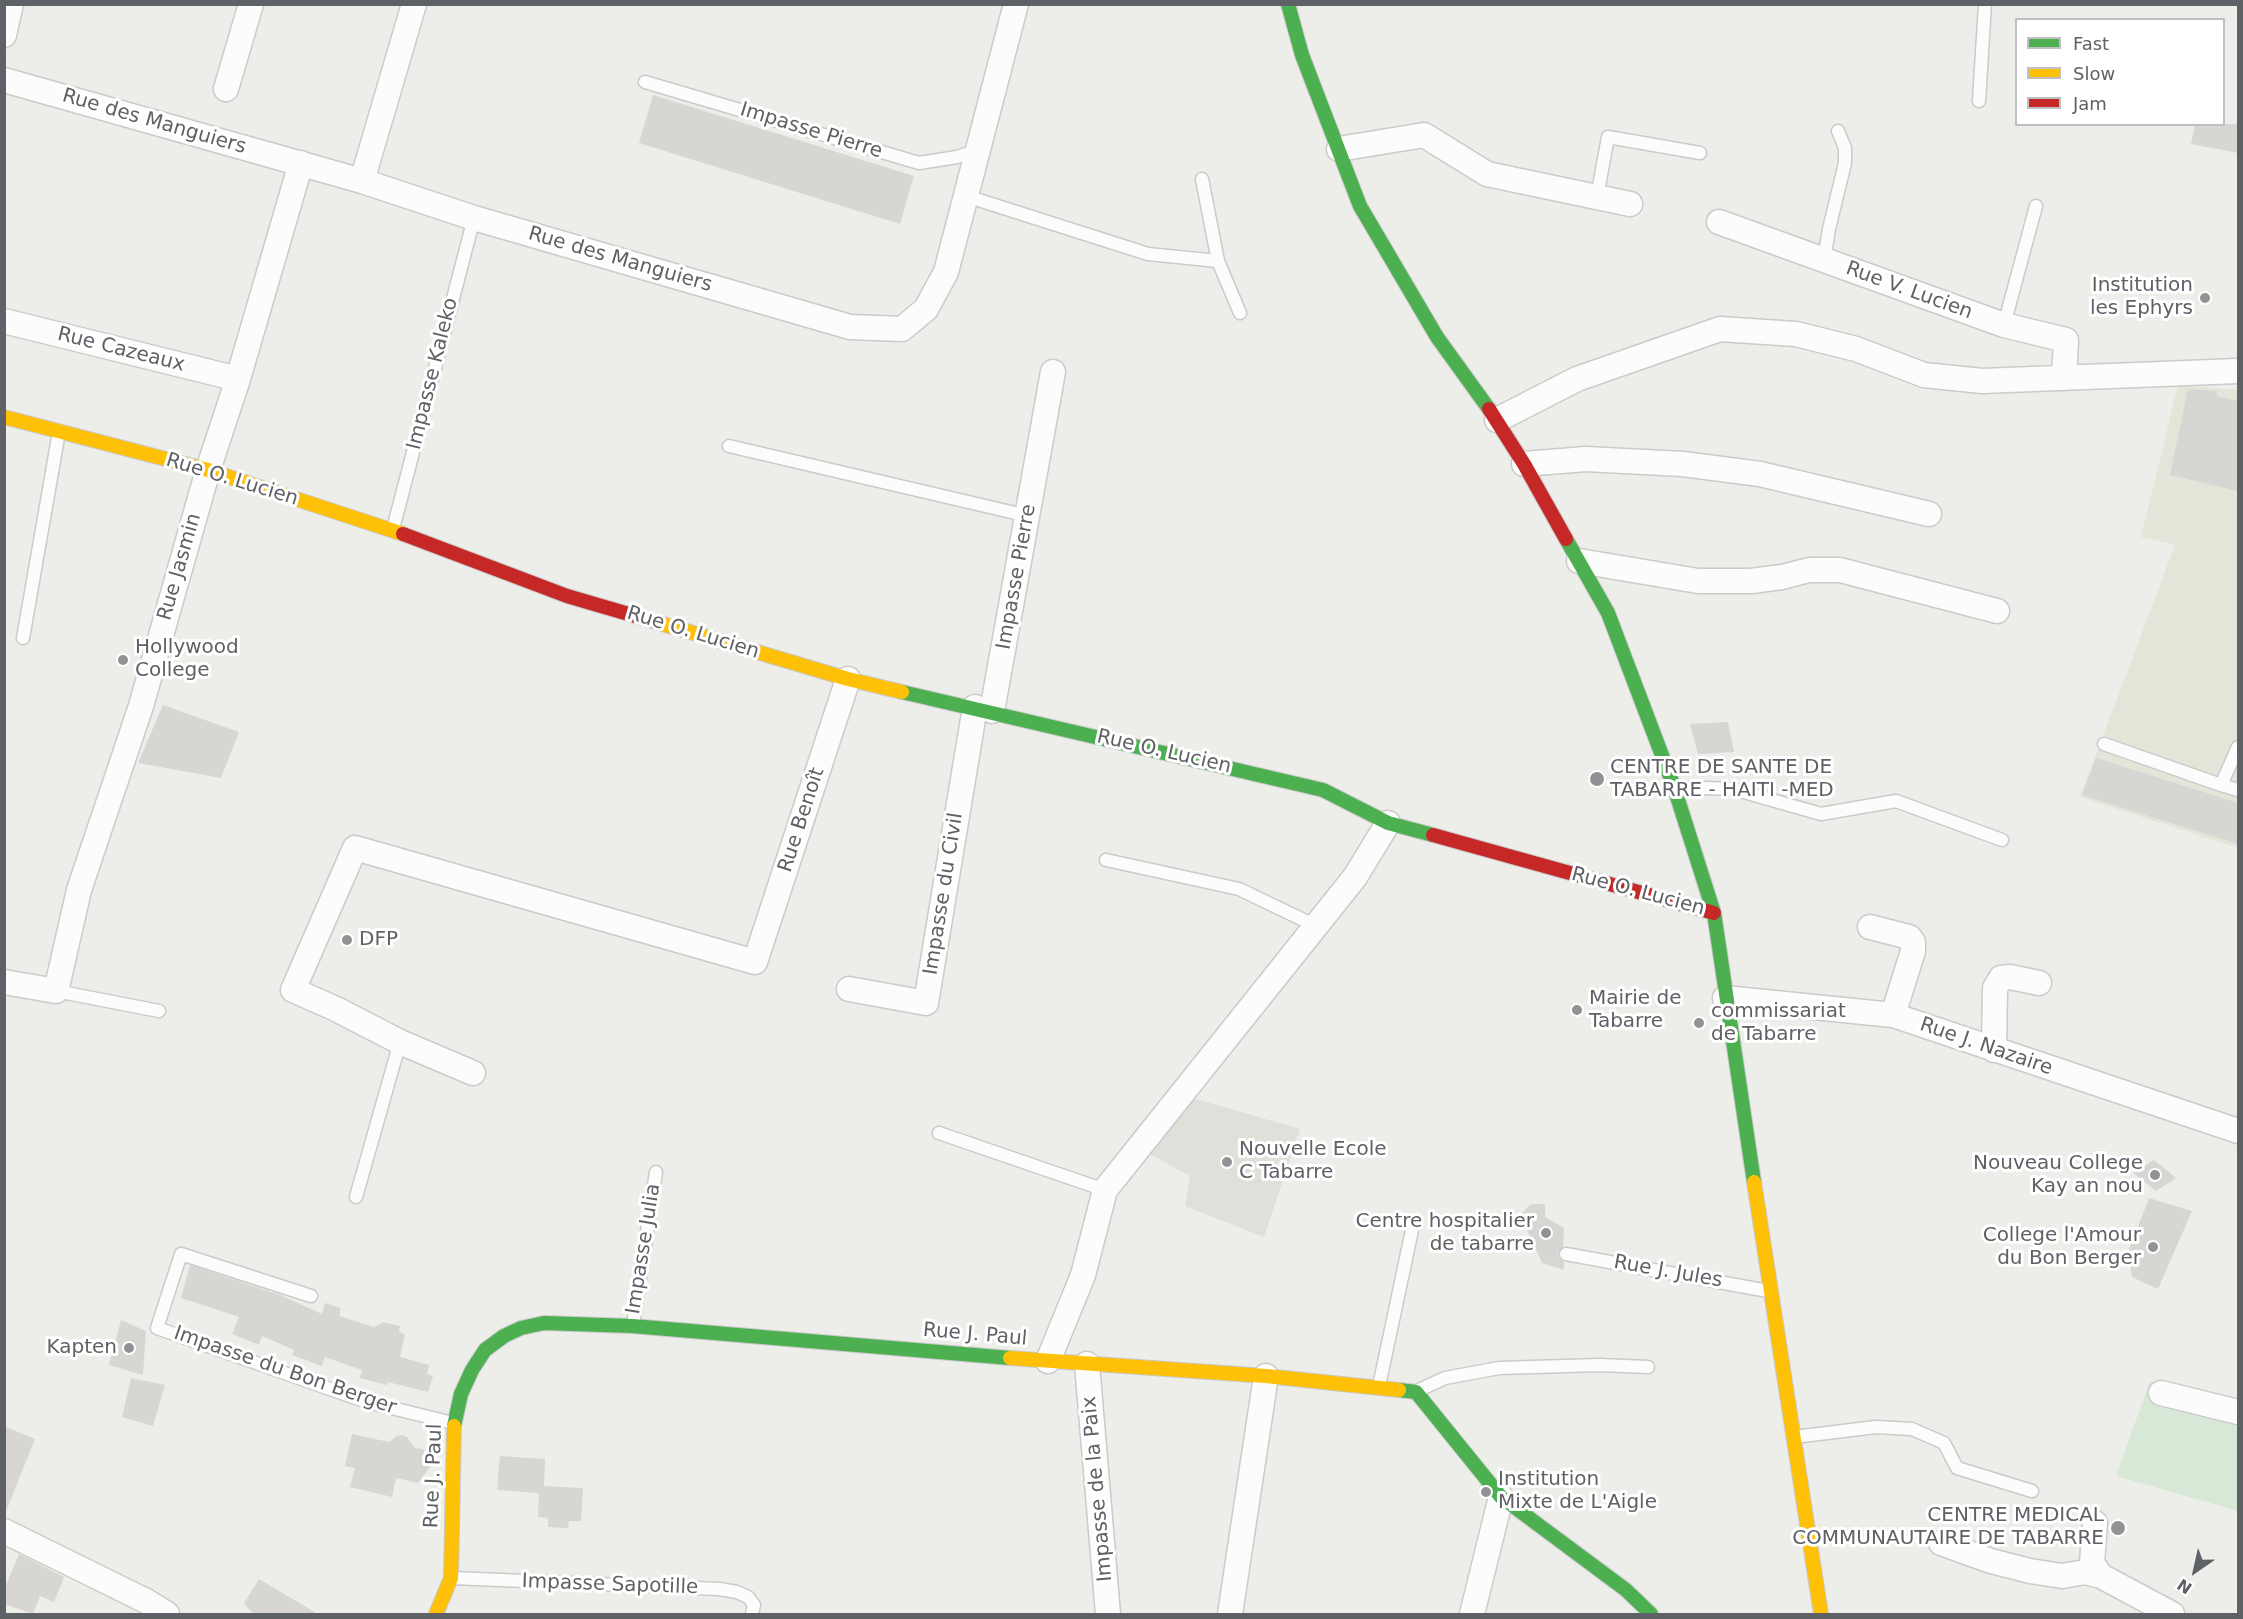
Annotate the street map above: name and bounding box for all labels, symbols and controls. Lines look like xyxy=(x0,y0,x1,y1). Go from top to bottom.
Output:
legend xyxy=(2015,18,2225,126)
text: Fast xyxy=(2073,33,2109,54)
text: Slow xyxy=(2073,63,2115,84)
street label: Rue des Manguiers xyxy=(59,84,249,160)
text: Jam xyxy=(2073,93,2107,114)
street label: Impasse Pierre xyxy=(737,98,885,164)
street label: Rue des Manguiers xyxy=(525,222,715,298)
street label: Rue V. Lucien xyxy=(1842,257,1976,325)
place label: Institution les Ephyrs xyxy=(2090,274,2193,321)
marker: Institution les Ephyrs xyxy=(2198,291,2212,305)
street label: Impasse Kaleko xyxy=(403,296,463,452)
street label: Rue Cazeaux xyxy=(55,323,187,377)
street label: Rue O. Lucien xyxy=(163,448,301,512)
street label: Impasse Pierre xyxy=(992,502,1042,652)
street label: Rue Jasmin xyxy=(153,511,207,623)
street label: Rue O. Lucien xyxy=(624,601,762,665)
place label: Hollywood College xyxy=(135,636,239,683)
marker: Hollywood College xyxy=(116,653,130,667)
street label: Rue O. Lucien xyxy=(1095,725,1233,779)
place label: CENTRE DE SANTE DE TABARRE - HAITI -MED xyxy=(1610,756,1834,803)
street label: Rue Benoît xyxy=(774,765,830,875)
marker: CENTRE DE SANTE DE TABARRE - HAITI -MED xyxy=(1588,770,1606,788)
street label: Impasse du Civil xyxy=(919,811,969,977)
street label: Rue O. Lucien xyxy=(1569,863,1707,921)
place label: DFP xyxy=(359,928,398,952)
marker: DFP xyxy=(340,933,354,947)
place label: Mairie de Tabarre xyxy=(1589,987,1682,1034)
place label: commissariat de Tabarre xyxy=(1711,1000,1846,1047)
marker: Mairie de Tabarre xyxy=(1570,1003,1584,1017)
street label: Rue J. Nazaire xyxy=(1917,1013,2055,1081)
marker: commissariat de Tabarre xyxy=(1692,1016,1706,1030)
place label: Nouvelle Ecole C Tabarre xyxy=(1239,1138,1387,1185)
place label: Nouveau College Kay an nou xyxy=(1973,1152,2143,1199)
marker: Nouvelle Ecole C Tabarre xyxy=(1220,1155,1234,1169)
marker: Nouveau College Kay an nou xyxy=(2148,1168,2162,1182)
street label: Impasse Julia xyxy=(622,1182,666,1316)
place label: Centre hospitalier de tabarre xyxy=(1355,1210,1534,1257)
place label: College l'Amour du Bon Berger xyxy=(1983,1224,2141,1271)
marker: Centre hospitalier de tabarre xyxy=(1539,1226,1553,1240)
marker: College l'Amour du Bon Berger xyxy=(2146,1240,2160,1254)
street label: Rue J. Jules xyxy=(1612,1251,1724,1293)
street label: Rue J. Paul xyxy=(922,1318,1028,1352)
street label: Impasse du Bon Berger xyxy=(171,1322,399,1420)
place label: Kapten xyxy=(46,1336,117,1360)
marker: Kapten xyxy=(122,1341,136,1355)
street label: Impasse de la Paix xyxy=(1078,1395,1118,1583)
street label: Rue J. Paul xyxy=(420,1423,448,1529)
place label: Institution Mixte de L'Aigle xyxy=(1498,1468,1657,1515)
marker: Institution Mixte de L'Aigle xyxy=(1479,1485,1493,1499)
place label: CENTRE MEDICAL COMMUNAUTAIRE DE TABARRE xyxy=(1792,1504,2104,1551)
marker: CENTRE MEDICAL COMMUNAUTAIRE DE TABARRE xyxy=(2109,1519,2127,1537)
north arrow xyxy=(2165,1541,2225,1601)
street label: Impasse Sapotille xyxy=(521,1570,699,1600)
text: N xyxy=(2174,1575,2196,1598)

